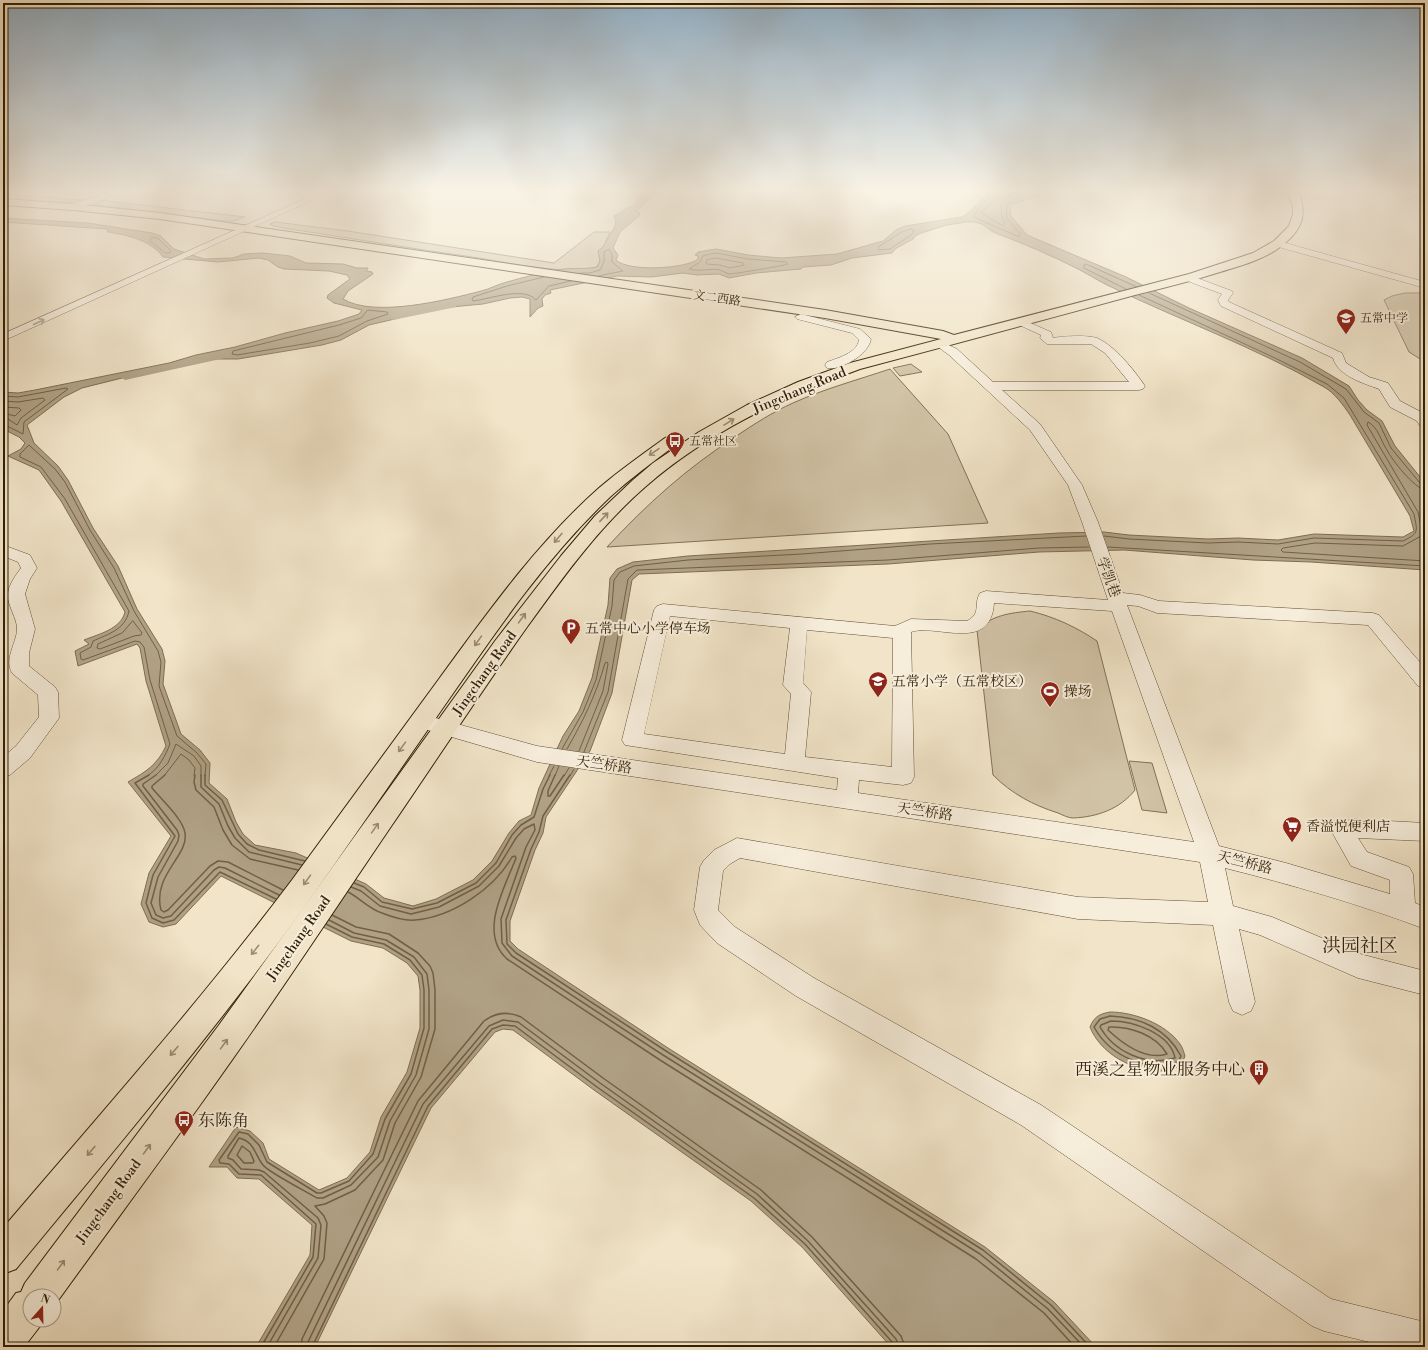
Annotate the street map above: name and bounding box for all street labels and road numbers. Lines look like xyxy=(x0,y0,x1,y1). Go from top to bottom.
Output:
street label: 文二西路 xyxy=(692,288,742,309)
street label: Jingchang Road xyxy=(749,363,849,419)
street label: 学凯巷 xyxy=(1092,555,1124,600)
street label: Jingchang Road xyxy=(448,627,521,721)
street label: 天竺桥路 xyxy=(575,752,633,778)
street label: 天竺桥路 xyxy=(896,799,954,825)
street label: 天竺桥路 xyxy=(1215,847,1274,878)
street label: Jingchang Road xyxy=(262,892,335,986)
street label: Jingchang Road xyxy=(72,1156,146,1248)

